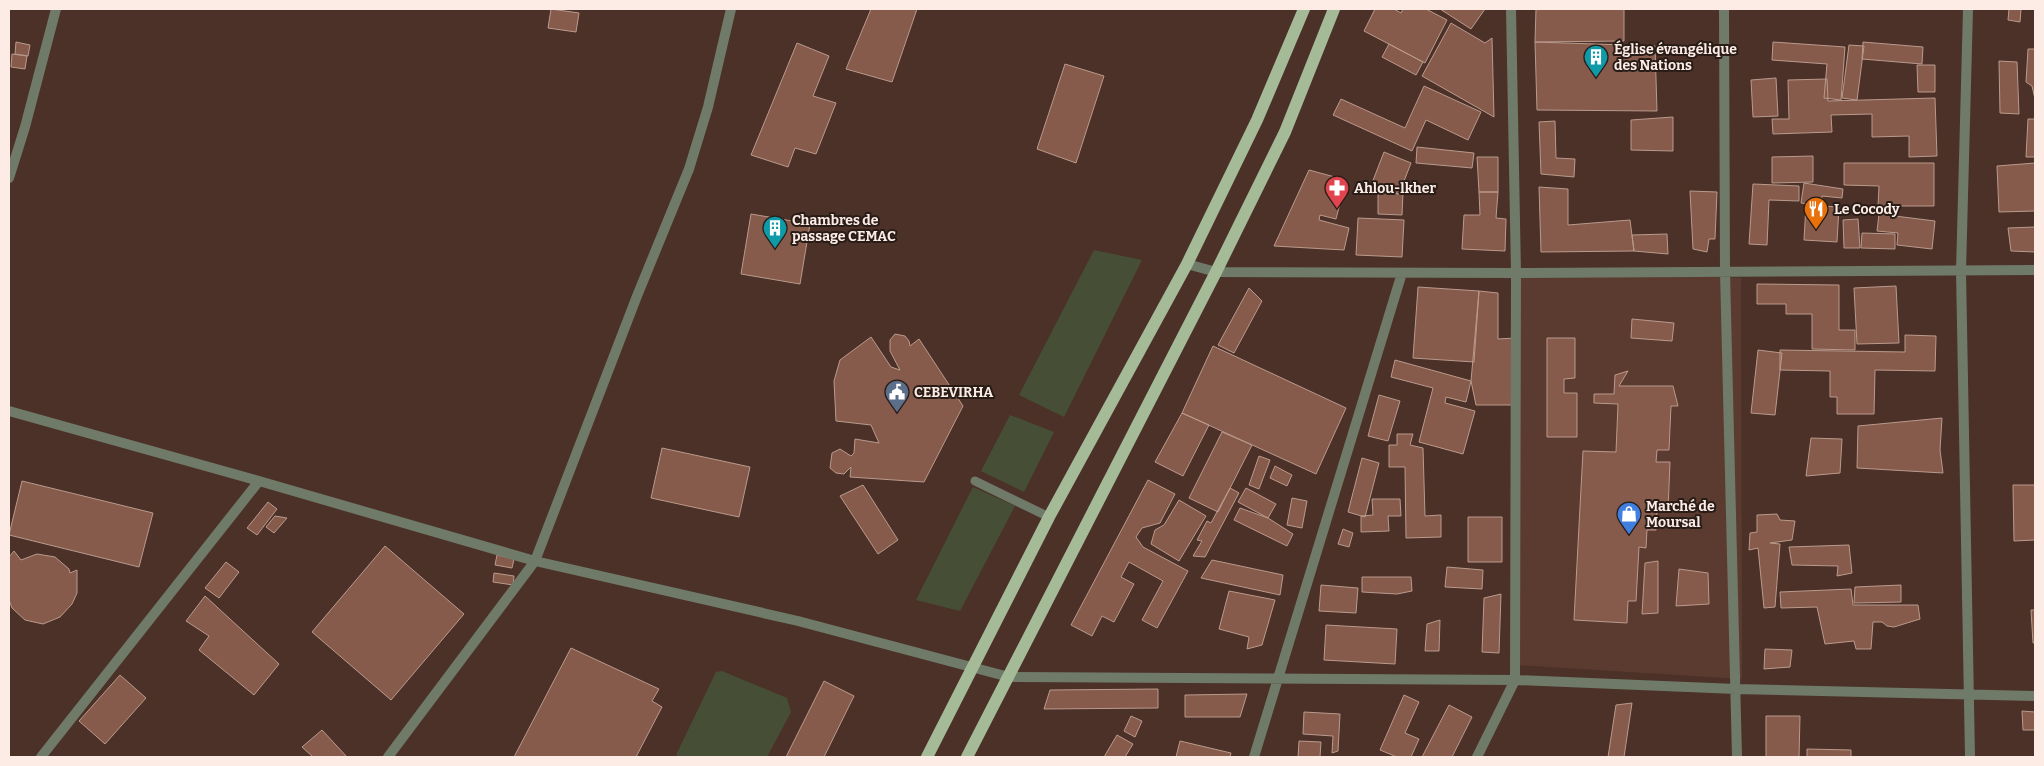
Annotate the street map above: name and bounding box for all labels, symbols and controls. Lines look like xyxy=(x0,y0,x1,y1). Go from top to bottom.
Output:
place label: Église évangélique des Nations xyxy=(1614,40,1737,74)
building icon: Église évangélique des Nations xyxy=(1583,44,1609,78)
pharmacy icon: Ahlou-lkher xyxy=(1324,175,1350,209)
place label: Ahlou-lkher xyxy=(1354,180,1436,197)
restaurant icon: Le Cocody xyxy=(1803,196,1829,230)
place label: Le Cocody xyxy=(1834,201,1900,218)
place label: Chambres de passage CEMAC xyxy=(792,212,896,245)
building icon: Chambres de passage CEMAC xyxy=(762,215,788,249)
public building icon: CEBEVIRHA xyxy=(884,379,910,413)
place label: CEBEVIRHA xyxy=(914,384,993,401)
place label: Marché de Moursal xyxy=(1646,498,1715,531)
shop icon: Marché de Moursal xyxy=(1616,501,1642,535)

